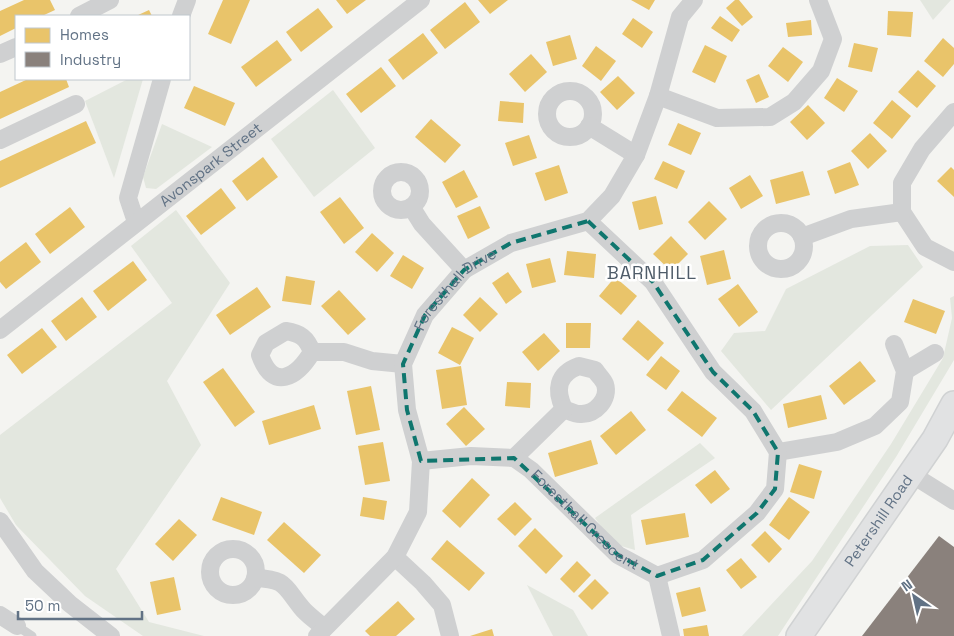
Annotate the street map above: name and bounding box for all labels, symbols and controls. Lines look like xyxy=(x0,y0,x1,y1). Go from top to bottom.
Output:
legend xyxy=(15,15,190,80)
text: Homes xyxy=(60,25,109,44)
text: Industry xyxy=(60,50,121,69)
street label: Avonspark Street xyxy=(156,118,266,210)
street label: Foresthall Drive xyxy=(409,244,500,333)
district label: BARNHILL xyxy=(607,261,697,284)
street label: Foresthall Crescent xyxy=(527,465,643,574)
street label: Petershill Road xyxy=(840,471,916,570)
north arrow xyxy=(889,571,939,621)
text: N xyxy=(898,575,916,595)
scale bar xyxy=(18,588,141,620)
text: 50 m xyxy=(25,596,60,615)

